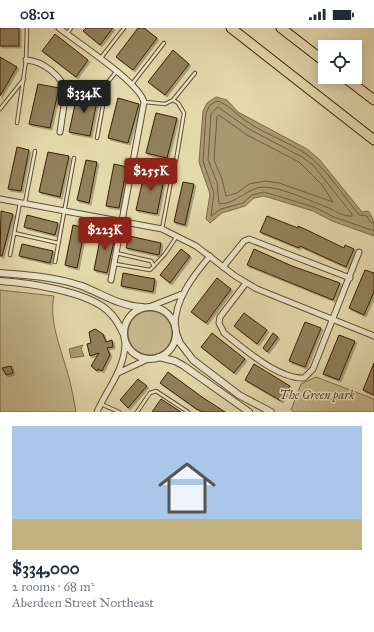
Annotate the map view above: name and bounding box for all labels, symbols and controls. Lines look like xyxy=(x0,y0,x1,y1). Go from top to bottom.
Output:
text: 08:01 xyxy=(20,5,55,23)
map controls xyxy=(318,40,362,84)
button: locate xyxy=(318,40,362,84)
pin: $334K xyxy=(56,80,112,114)
text: $334K xyxy=(67,85,101,101)
pin: $255K xyxy=(123,158,179,192)
text: $255K xyxy=(133,163,169,179)
pin: $223K xyxy=(77,217,133,251)
text: $223K xyxy=(87,222,123,238)
park label: The Green park xyxy=(279,388,355,403)
icon: home xyxy=(151,452,223,524)
text: $334,000 xyxy=(12,558,80,579)
text: 2 rooms · 68 m² xyxy=(12,579,94,595)
text: Aberdeen Street Northeast xyxy=(12,595,154,611)

